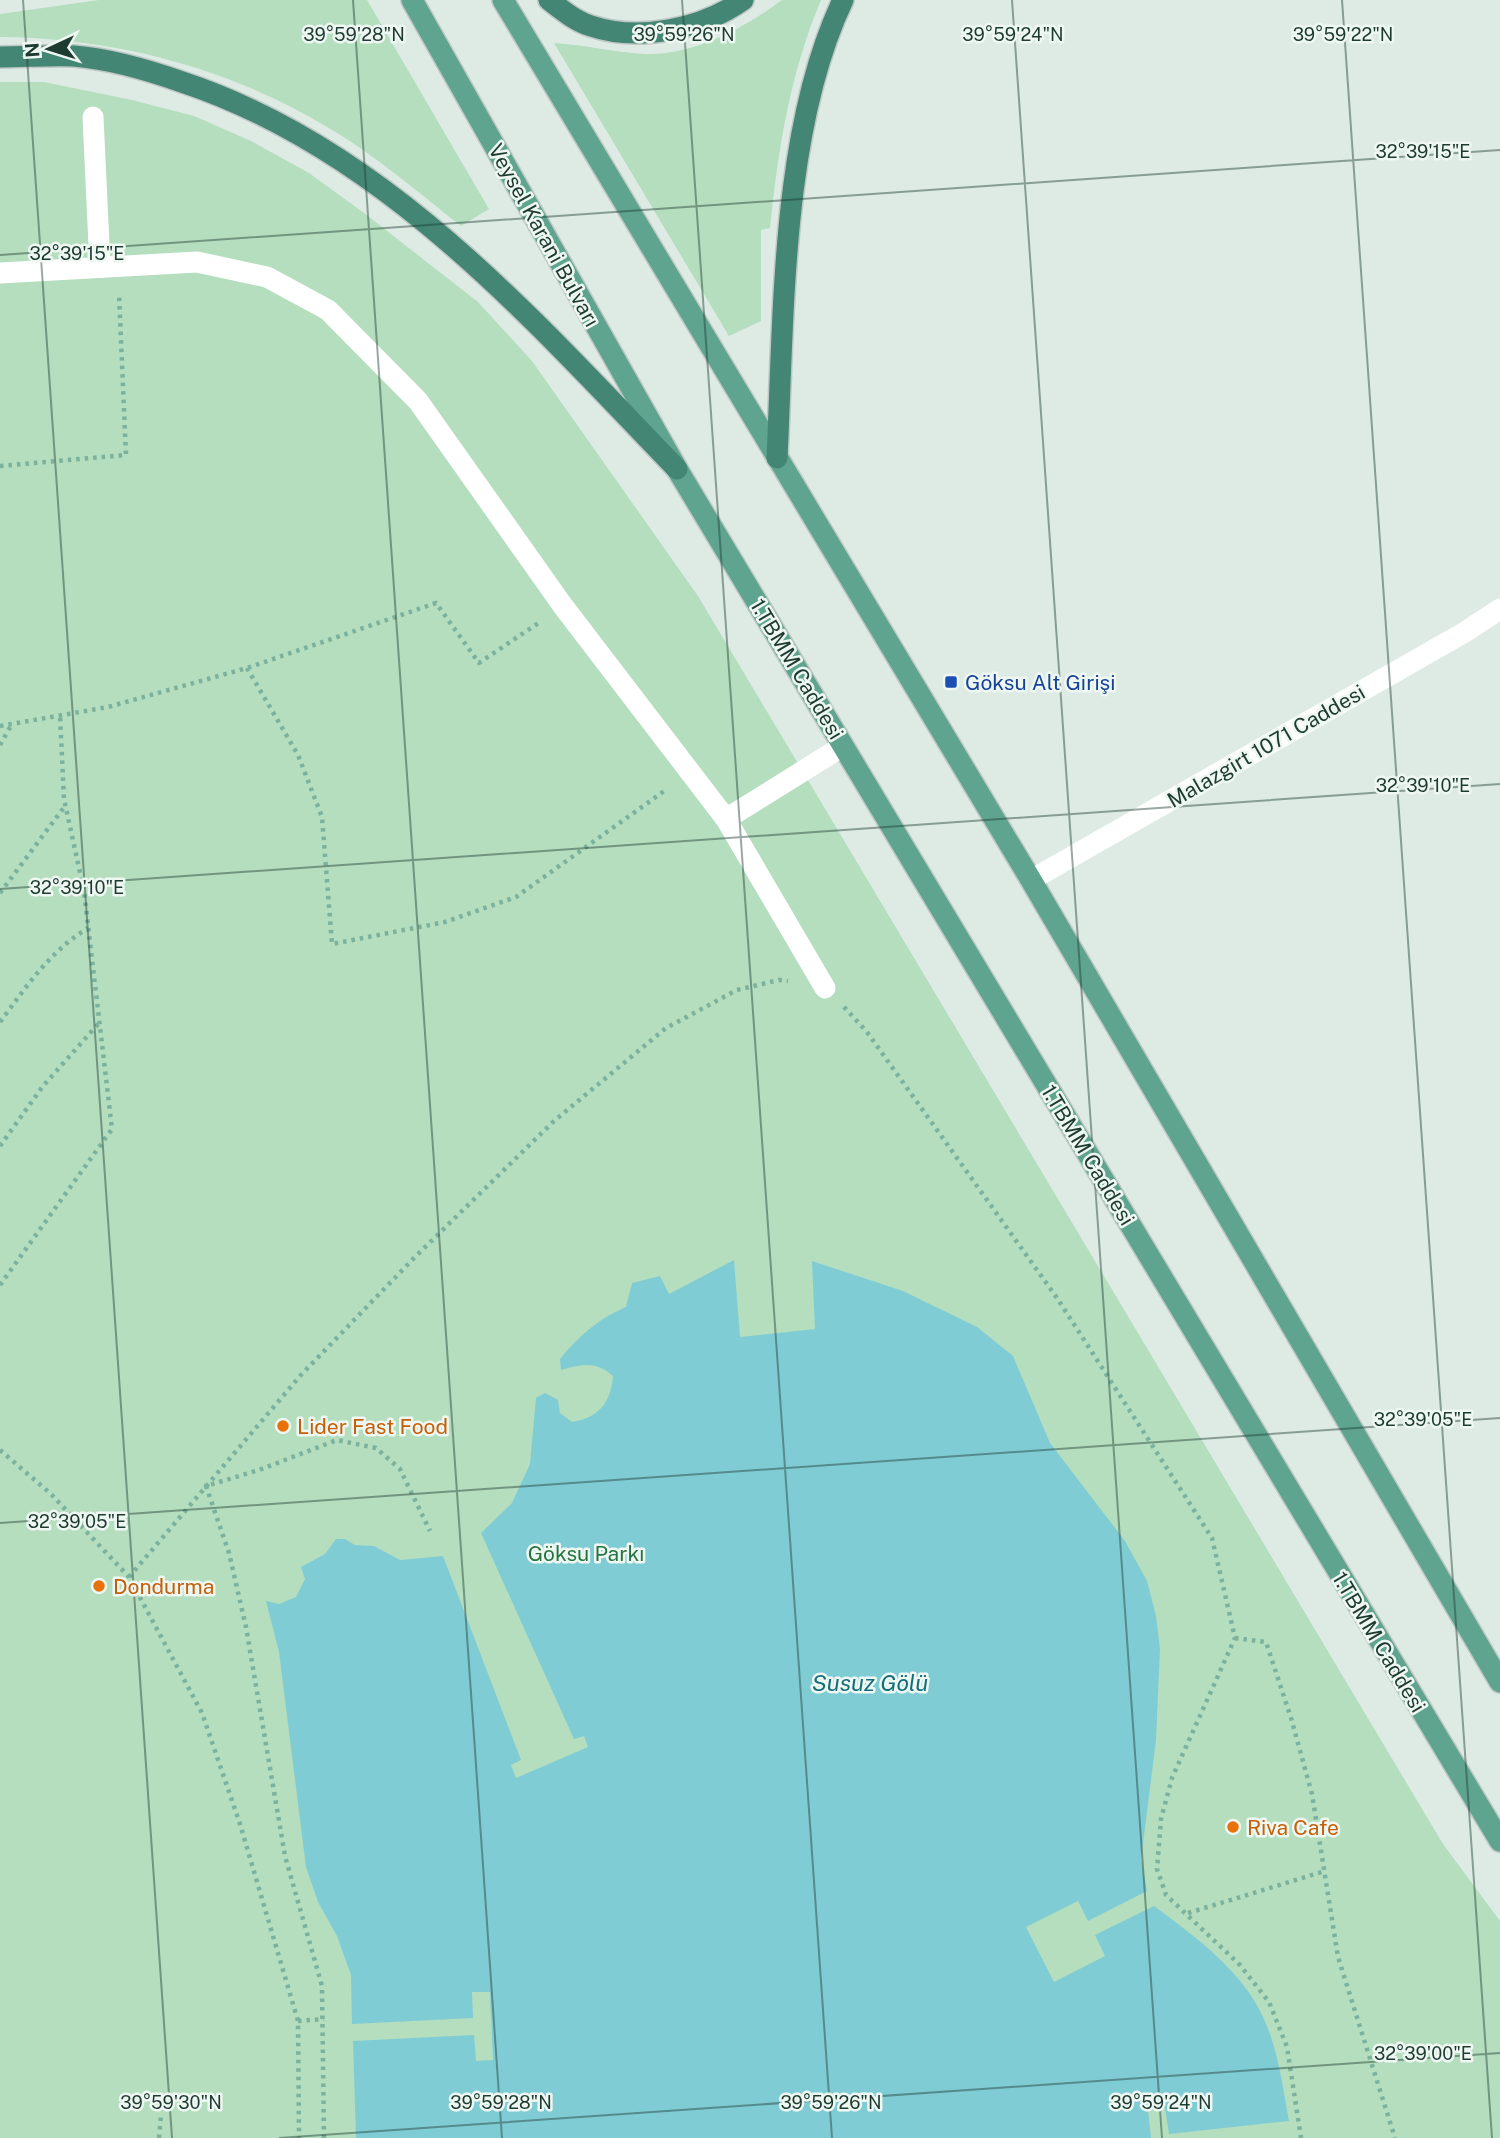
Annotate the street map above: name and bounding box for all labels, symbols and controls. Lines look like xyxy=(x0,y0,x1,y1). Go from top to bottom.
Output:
north arrow xyxy=(14,14,84,84)
text: 39°59'28"N xyxy=(303,24,405,45)
text: 39°59'26"N xyxy=(633,24,735,45)
text: 39°59'24"N xyxy=(962,24,1064,45)
text: 39°59'22"N xyxy=(1293,24,1393,45)
text: N xyxy=(21,42,44,58)
street label: Veysel Karani Bulvarı xyxy=(483,139,605,331)
text: 32°39'15"E xyxy=(1375,141,1471,162)
text: 32°39'15"E xyxy=(29,243,125,264)
street label: 1.TBMM Caddesi xyxy=(745,594,849,744)
place label: Göksu Alt Girişi xyxy=(965,670,1115,695)
marker: Göksu Alt Girişi xyxy=(943,674,959,690)
street label: Malazgirt 1071 Caddesi xyxy=(1163,679,1369,813)
text: 32°39'10"E xyxy=(1376,775,1470,796)
text: 32°39'10"E xyxy=(30,877,124,898)
street label: 1.TBMM Caddesi xyxy=(1036,1080,1140,1230)
text: 32°39'05"E xyxy=(1374,1409,1472,1430)
place label: Lider Fast Food xyxy=(297,1414,448,1439)
marker: Lider Fast Food xyxy=(275,1418,291,1434)
text: 32°39'05"E xyxy=(28,1511,126,1532)
park label: Göksu Parkı xyxy=(528,1541,644,1566)
street label: 1.TBMM Caddesi xyxy=(1327,1567,1431,1717)
place label: Dondurma xyxy=(113,1574,214,1599)
marker: Dondurma xyxy=(91,1578,107,1594)
water label: Susuz Gölü xyxy=(812,1669,928,1696)
place label: Riva Cafe xyxy=(1247,1815,1339,1840)
marker: Riva Cafe xyxy=(1225,1819,1241,1835)
text: 32°39'00"E xyxy=(1374,2043,1472,2064)
text: 39°59'30"N xyxy=(120,2092,222,2113)
text: 39°59'28"N xyxy=(450,2092,552,2113)
text: 39°59'26"N xyxy=(780,2092,882,2113)
text: 39°59'24"N xyxy=(1110,2092,1212,2113)

